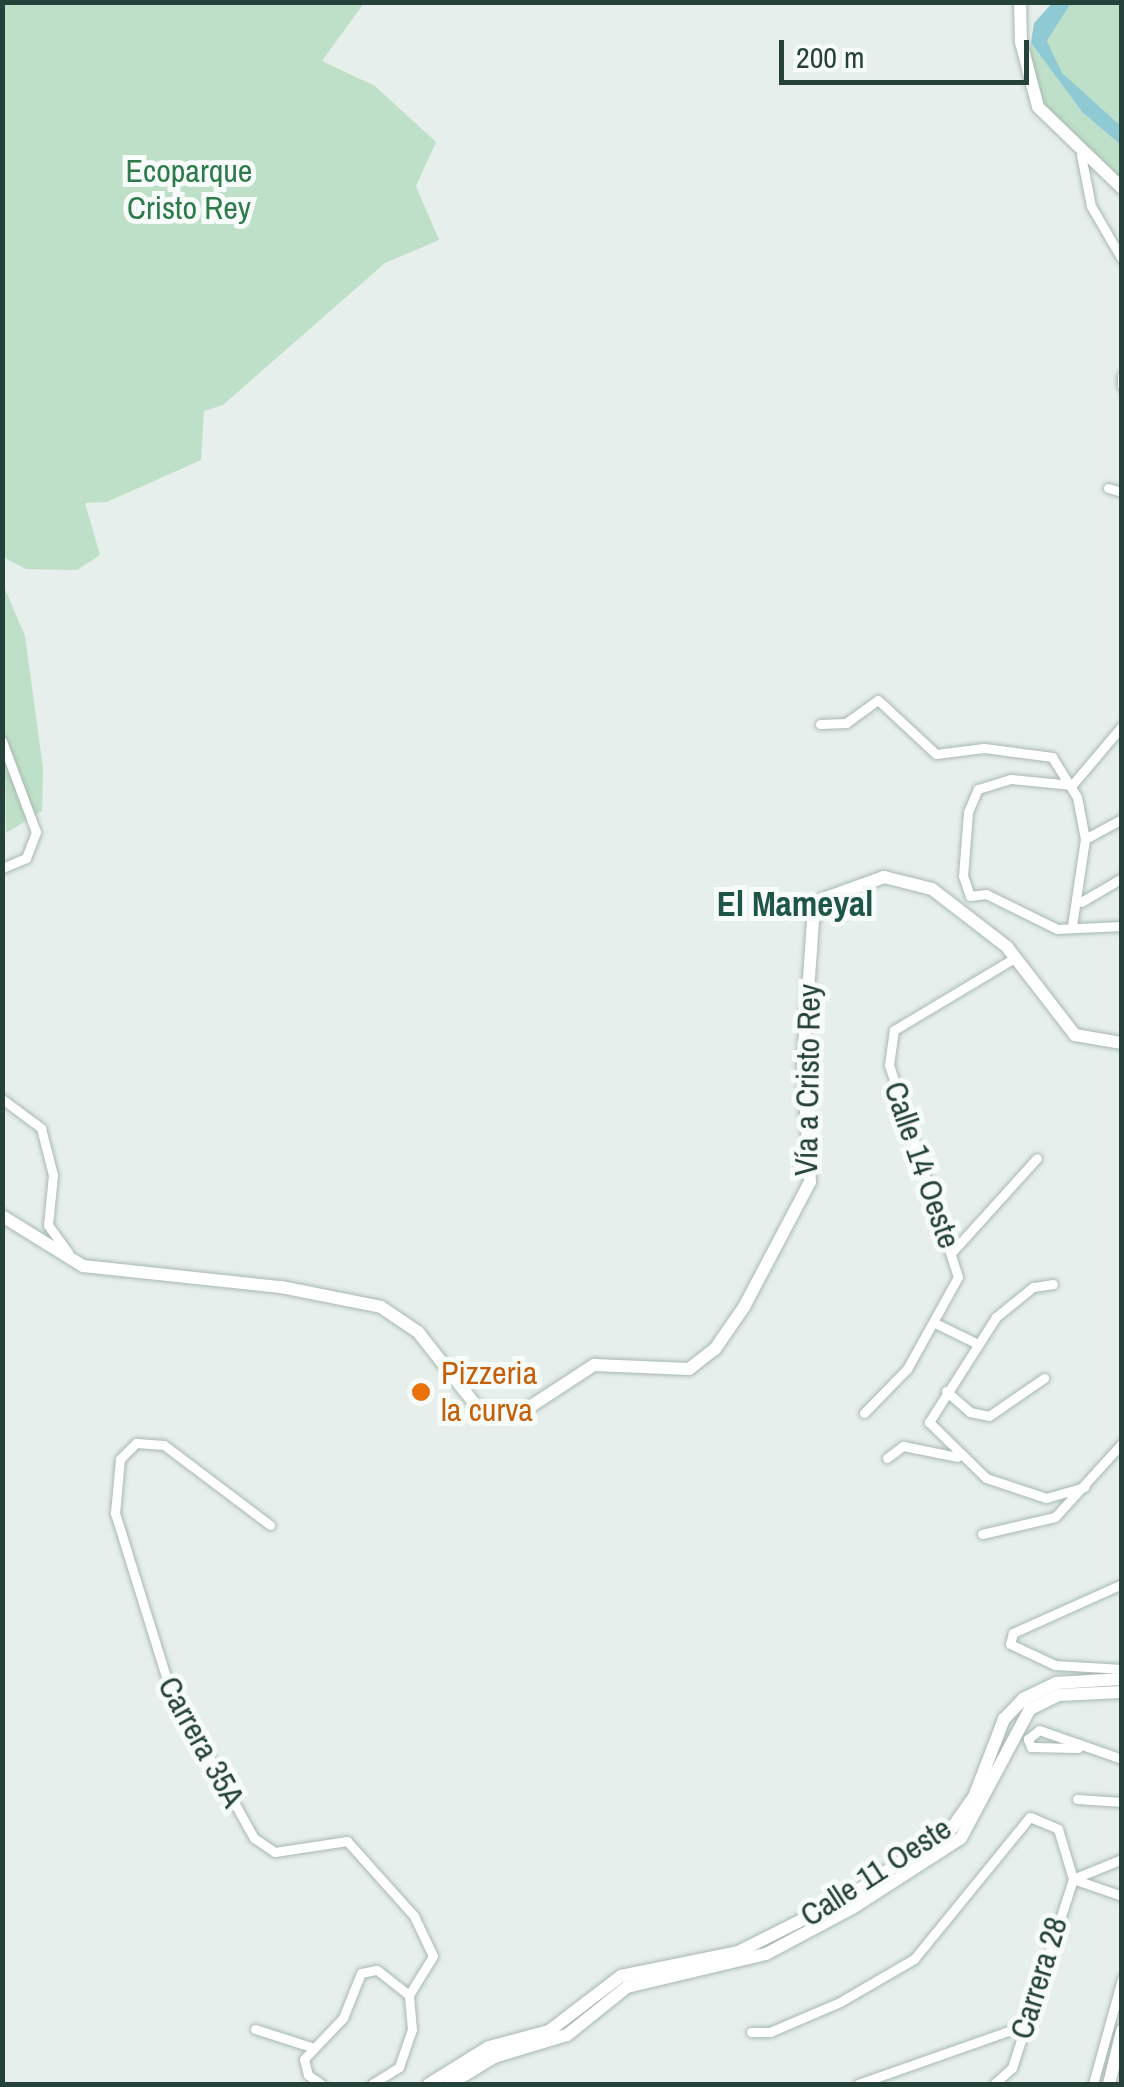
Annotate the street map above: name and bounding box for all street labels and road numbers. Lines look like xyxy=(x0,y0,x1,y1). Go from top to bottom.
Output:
street label: Vía a Cristo Rey xyxy=(787,984,829,1176)
street label: Calle 14 Oeste xyxy=(876,1077,968,1253)
street label: Carrera 35A xyxy=(150,1670,252,1814)
street label: Calle 11 Oeste xyxy=(794,1809,958,1935)
street label: Carrera 28 xyxy=(1002,1912,1076,2044)

